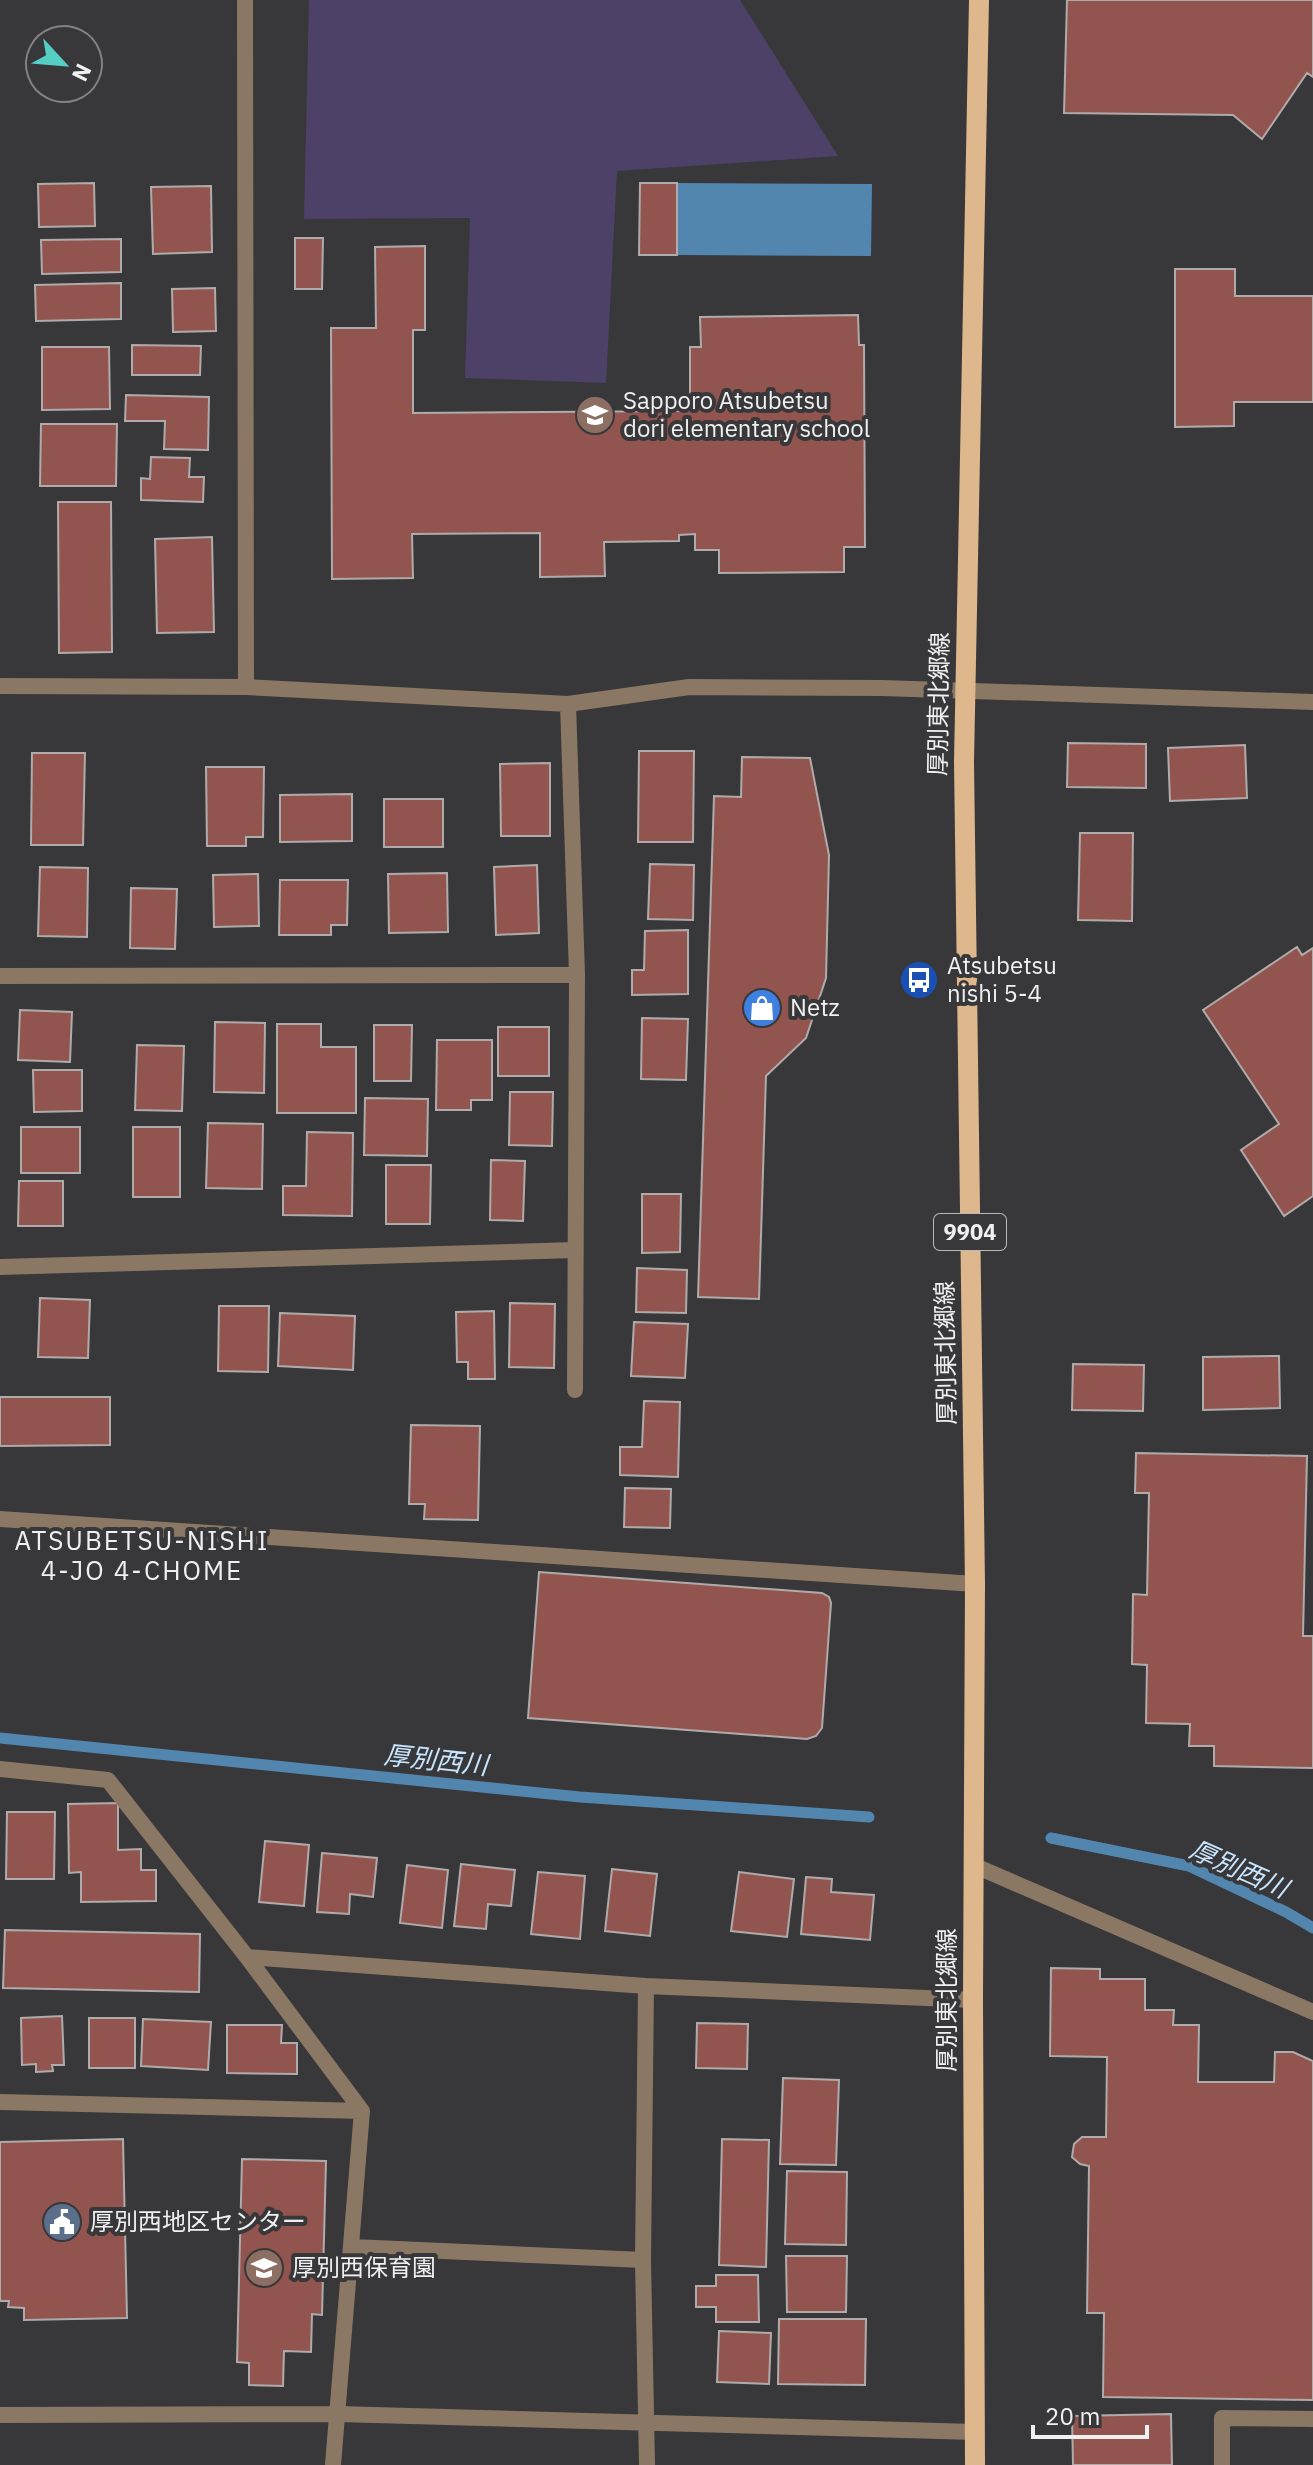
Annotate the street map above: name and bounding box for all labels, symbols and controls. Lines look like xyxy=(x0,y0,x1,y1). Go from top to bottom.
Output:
north arrow xyxy=(24,24,104,104)
text: N xyxy=(66,59,99,87)
place label: Sapporo Atsubetsu dori elementary school xyxy=(623,384,870,444)
school or university icon: Sapporo Atsubetsu dori elementary school xyxy=(574,394,616,436)
street label: 厚別東北郷線 xyxy=(921,632,955,776)
place label: Atsubetsu nishi 5-4 xyxy=(947,949,1057,1009)
bus stop icon: Atsubetsu nishi 5-4 xyxy=(898,959,940,1001)
shop icon: Netz xyxy=(741,987,783,1029)
place label: Netz xyxy=(790,991,840,1023)
road number: 9904 xyxy=(934,1214,1006,1250)
street label: 厚別東北郷線 xyxy=(928,1281,962,1425)
district label: ATSUBETSU-NISHI 4-JO 4-CHOME xyxy=(15,1523,269,1587)
water label: 厚別西川 xyxy=(383,1737,493,1782)
water label: 厚別西川 xyxy=(1185,1831,1297,1906)
street label: 厚別東北郷線 xyxy=(930,1928,962,2072)
public building icon: 厚別西地区センター xyxy=(41,2201,83,2243)
place label: 厚別西地区センター xyxy=(90,2205,306,2237)
school or university icon: 厚別西保育園 xyxy=(243,2247,285,2289)
place label: 厚別西保育園 xyxy=(292,2251,436,2283)
scale bar xyxy=(1033,2389,1147,2439)
text: 20 m xyxy=(1045,2400,1100,2432)

